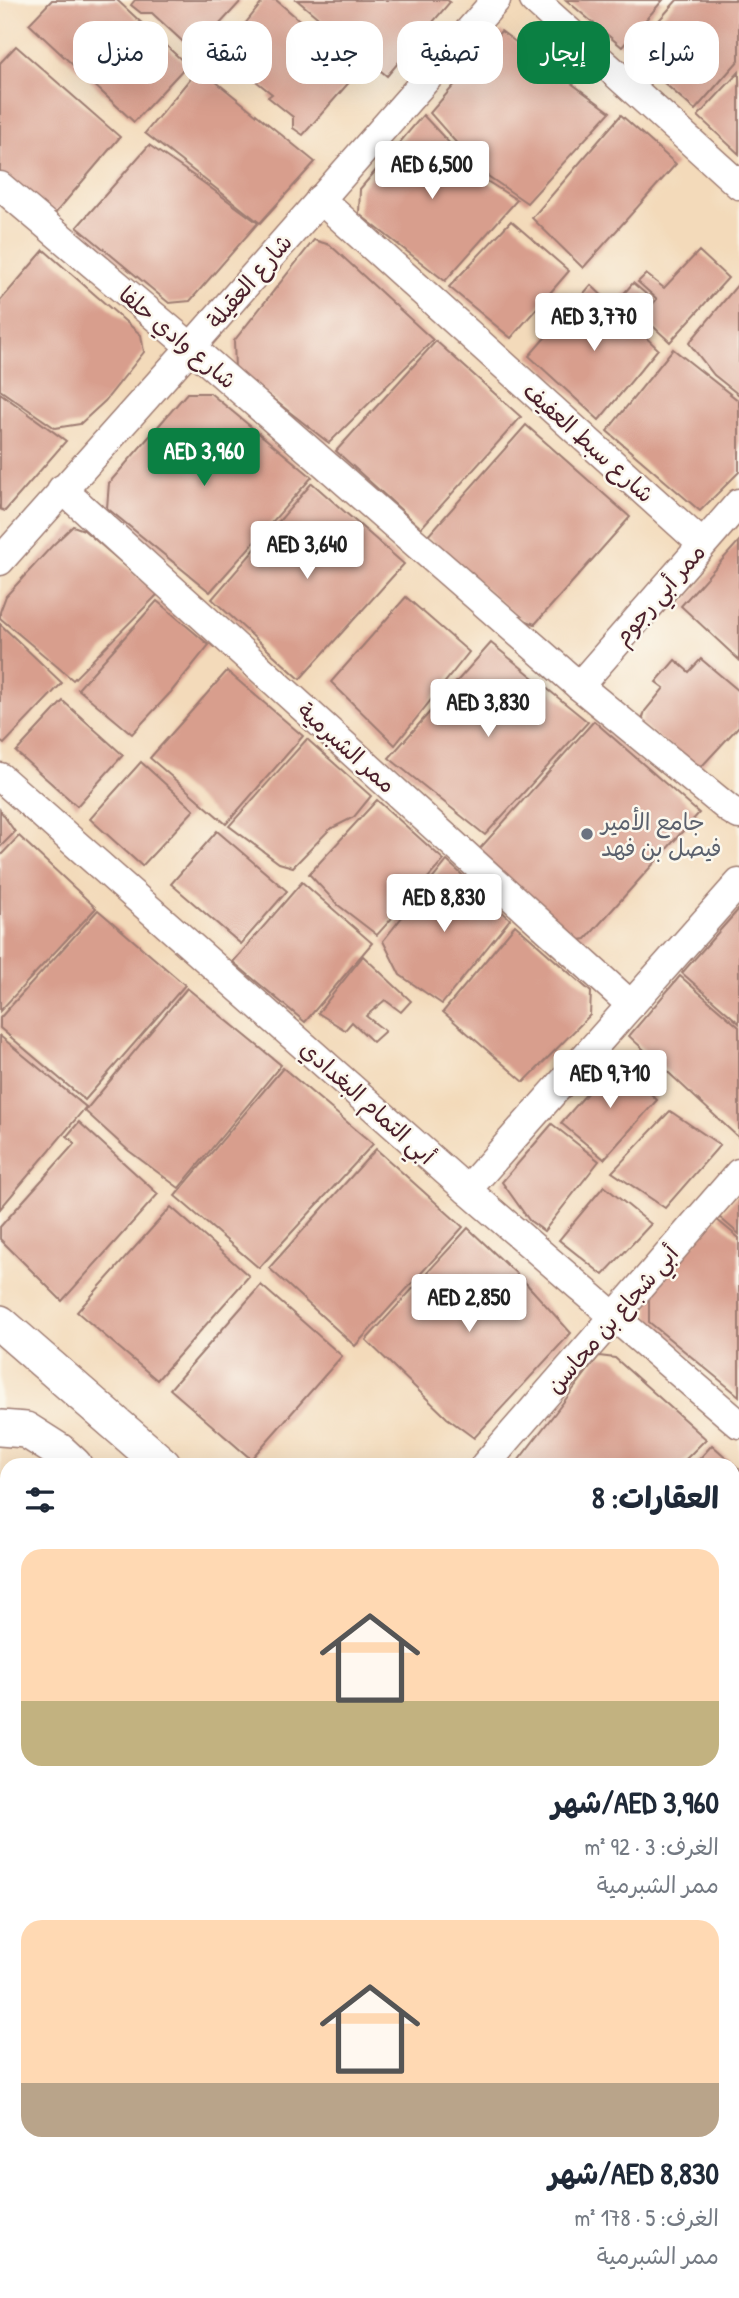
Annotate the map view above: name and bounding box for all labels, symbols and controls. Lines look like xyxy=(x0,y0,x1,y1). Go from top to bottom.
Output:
chip: منزل xyxy=(73,21,168,84)
chip: شقة xyxy=(182,21,272,84)
chip: جديد xyxy=(286,21,383,84)
chip: تصفية xyxy=(397,21,503,84)
chip: إيجار xyxy=(517,21,610,84)
chip: شراء xyxy=(624,21,719,84)
pin: AED 6,500 xyxy=(352,142,512,201)
text: AED 6,500 xyxy=(391,148,473,179)
street label: شارع العقيلة xyxy=(199,227,299,335)
street label: شارع وادي حلفا xyxy=(111,279,243,397)
pin: AED 3,770 xyxy=(514,294,674,353)
text: AED 3,770 xyxy=(551,300,637,331)
street label: شارع سبط العفيف xyxy=(516,375,661,510)
pin: AED 3,960 xyxy=(124,428,284,488)
text: AED 3,960 xyxy=(164,435,244,466)
pin: AED 3,640 xyxy=(227,522,387,581)
text: AED 3,640 xyxy=(267,528,347,559)
street label: ممر أبي رجوم xyxy=(606,537,716,655)
pin: AED 3,830 xyxy=(408,680,568,739)
text: AED 3,830 xyxy=(446,686,530,717)
street label: ممر الشبرمية xyxy=(291,695,403,799)
place label: جامع الأمير فيصل بن فهد xyxy=(599,806,721,863)
marker: جامع الأمير فيصل بن فهد xyxy=(579,826,595,842)
pin: AED 8,830 xyxy=(364,874,524,934)
text: AED 8,830 xyxy=(403,881,485,912)
street label: أبي التمام البغدادي xyxy=(290,1033,442,1176)
pin: AED 9,710 xyxy=(530,1050,690,1110)
text: AED 9,710 xyxy=(570,1057,650,1088)
street label: أبي شجاع بن محاسن xyxy=(539,1238,690,1404)
pin: AED 2,850 xyxy=(389,1274,549,1334)
text: AED 2,850 xyxy=(427,1281,511,1312)
text: العقارات: 8 xyxy=(592,1477,719,1517)
icon: filters xyxy=(21,1481,59,1519)
icon: home xyxy=(307,1595,433,1721)
text: AED 3,960/شهر xyxy=(551,1782,719,1822)
text: الغرف: 3 · 92 m² xyxy=(584,1831,719,1862)
text: ممر الشبرمية xyxy=(597,1869,719,1900)
icon: home xyxy=(307,1966,433,2092)
text: AED 8,830/شهر xyxy=(548,2153,719,2193)
text: الغرف: 5 · 178 m² xyxy=(574,2202,719,2233)
text: ممر الشبرمية xyxy=(597,2240,719,2271)

